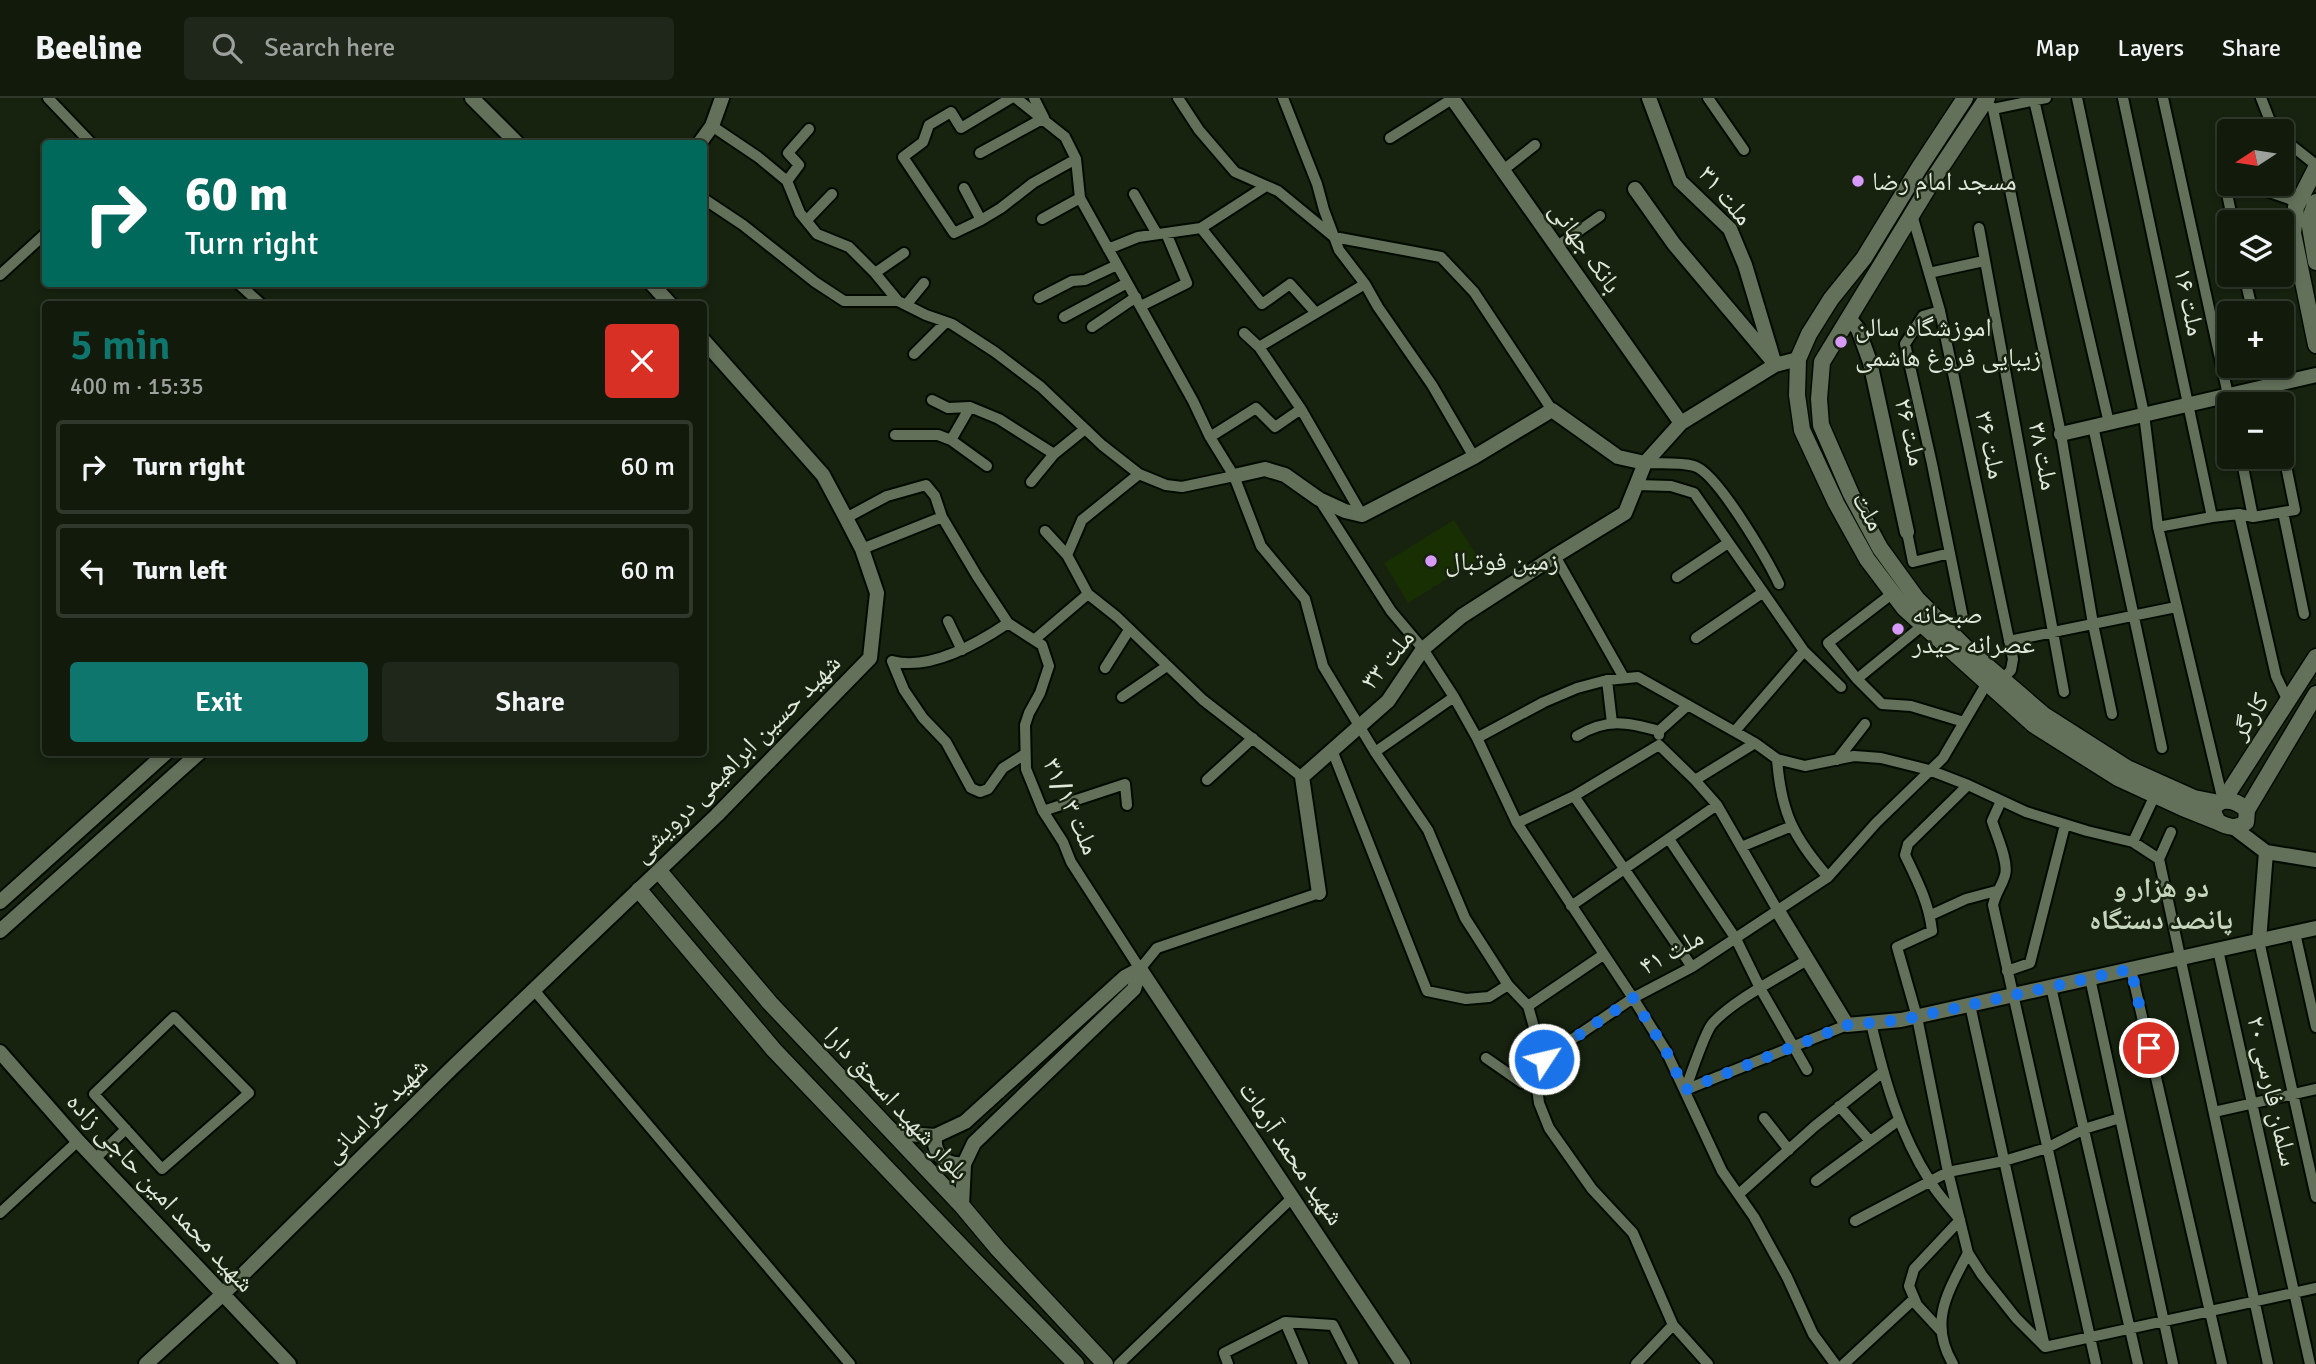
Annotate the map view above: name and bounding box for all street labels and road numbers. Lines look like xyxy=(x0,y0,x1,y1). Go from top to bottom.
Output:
street label: ملت ۳۱ xyxy=(1691,159,1760,232)
street label: بانک جهانی xyxy=(1542,195,1628,300)
street label: ملت ۱۶ xyxy=(2166,265,2212,339)
street label: ملت ۲۶ xyxy=(1887,395,1933,469)
street label: ملت ۳۶ xyxy=(1967,408,2013,482)
street label: ملت ۳۸ xyxy=(2021,419,2065,493)
street label: ملت xyxy=(1845,486,1892,537)
street label: ملت ۳۳ xyxy=(1354,623,1422,696)
street label: شهید حسین ابراهیمی درویشی xyxy=(626,648,848,870)
street label: کارگر xyxy=(2223,687,2277,747)
street label: ملت ۳۱/۱۳ xyxy=(1036,753,1107,860)
street label: ملت ۴۱ xyxy=(1634,921,1709,982)
street label: سلمان فارسی ۲۰ xyxy=(2239,1013,2305,1170)
street label: بلوار شهید اسحق دارا xyxy=(817,1020,976,1187)
street label: شهید خراسانی xyxy=(316,1051,435,1170)
street label: شهید محمد آرمات xyxy=(1231,1075,1351,1232)
street label: شهید محمد امین حاجی زاده xyxy=(59,1086,261,1299)

